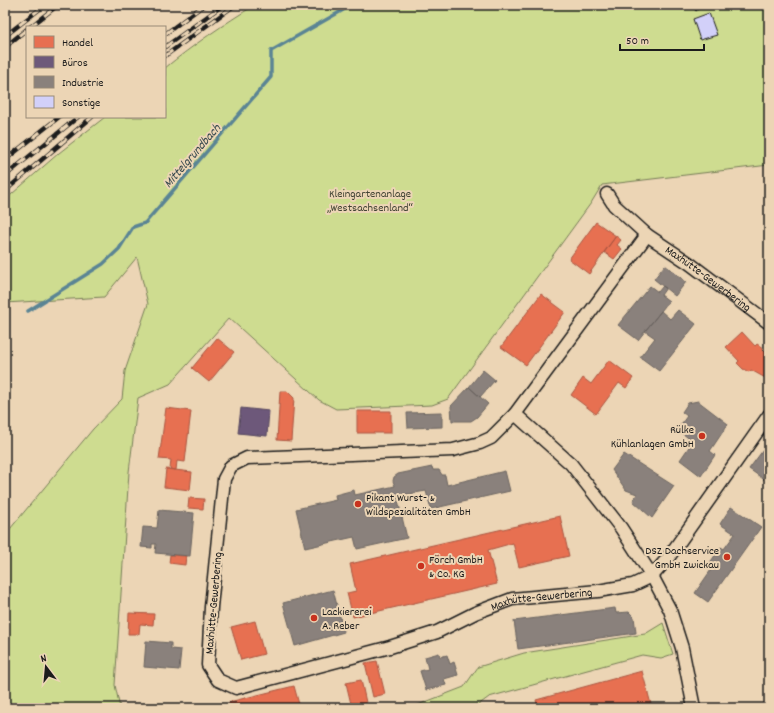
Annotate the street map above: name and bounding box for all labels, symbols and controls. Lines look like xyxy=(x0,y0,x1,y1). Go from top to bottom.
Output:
legend xyxy=(26,26,166,118)
scale bar xyxy=(620,26,704,52)
text: 50 m xyxy=(626,33,649,50)
text: Handel xyxy=(62,35,93,52)
text: Büros xyxy=(62,55,88,72)
text: Industrie xyxy=(62,75,103,92)
text: Sonstige xyxy=(62,95,100,112)
water label: Mittelgrundbach xyxy=(160,120,227,193)
park label: Kleingartenanlage „Westsachsenland“ xyxy=(327,186,414,217)
street label: Maxhütte-Gewerbering xyxy=(661,242,754,317)
place label: Rülke Kühlanlagen GmbH xyxy=(611,422,694,453)
marker: Rülke Kühlanlagen GmbH xyxy=(697,431,707,441)
place label: Pikant Wurst- & Wildspezialitäten GmbH xyxy=(366,490,471,521)
marker: Pikant Wurst- & Wildspezialitäten GmbH xyxy=(353,499,363,509)
place label: DSZ Dachservice GmbH Zwickau xyxy=(645,543,719,574)
street label: Maxhütte-Gewerbering xyxy=(202,551,227,655)
place label: Förch GmbH & Co. KG xyxy=(429,552,483,583)
marker: DSZ Dachservice GmbH Zwickau xyxy=(722,552,732,562)
marker: Förch GmbH & Co. KG xyxy=(416,561,426,571)
street label: Maxhütte-Gewerbering xyxy=(489,585,593,616)
place label: Lackiererei A. Reber xyxy=(322,604,371,635)
marker: Lackiererei A. Reber xyxy=(309,613,319,623)
north arrow xyxy=(26,647,66,687)
text: N xyxy=(39,651,49,668)

